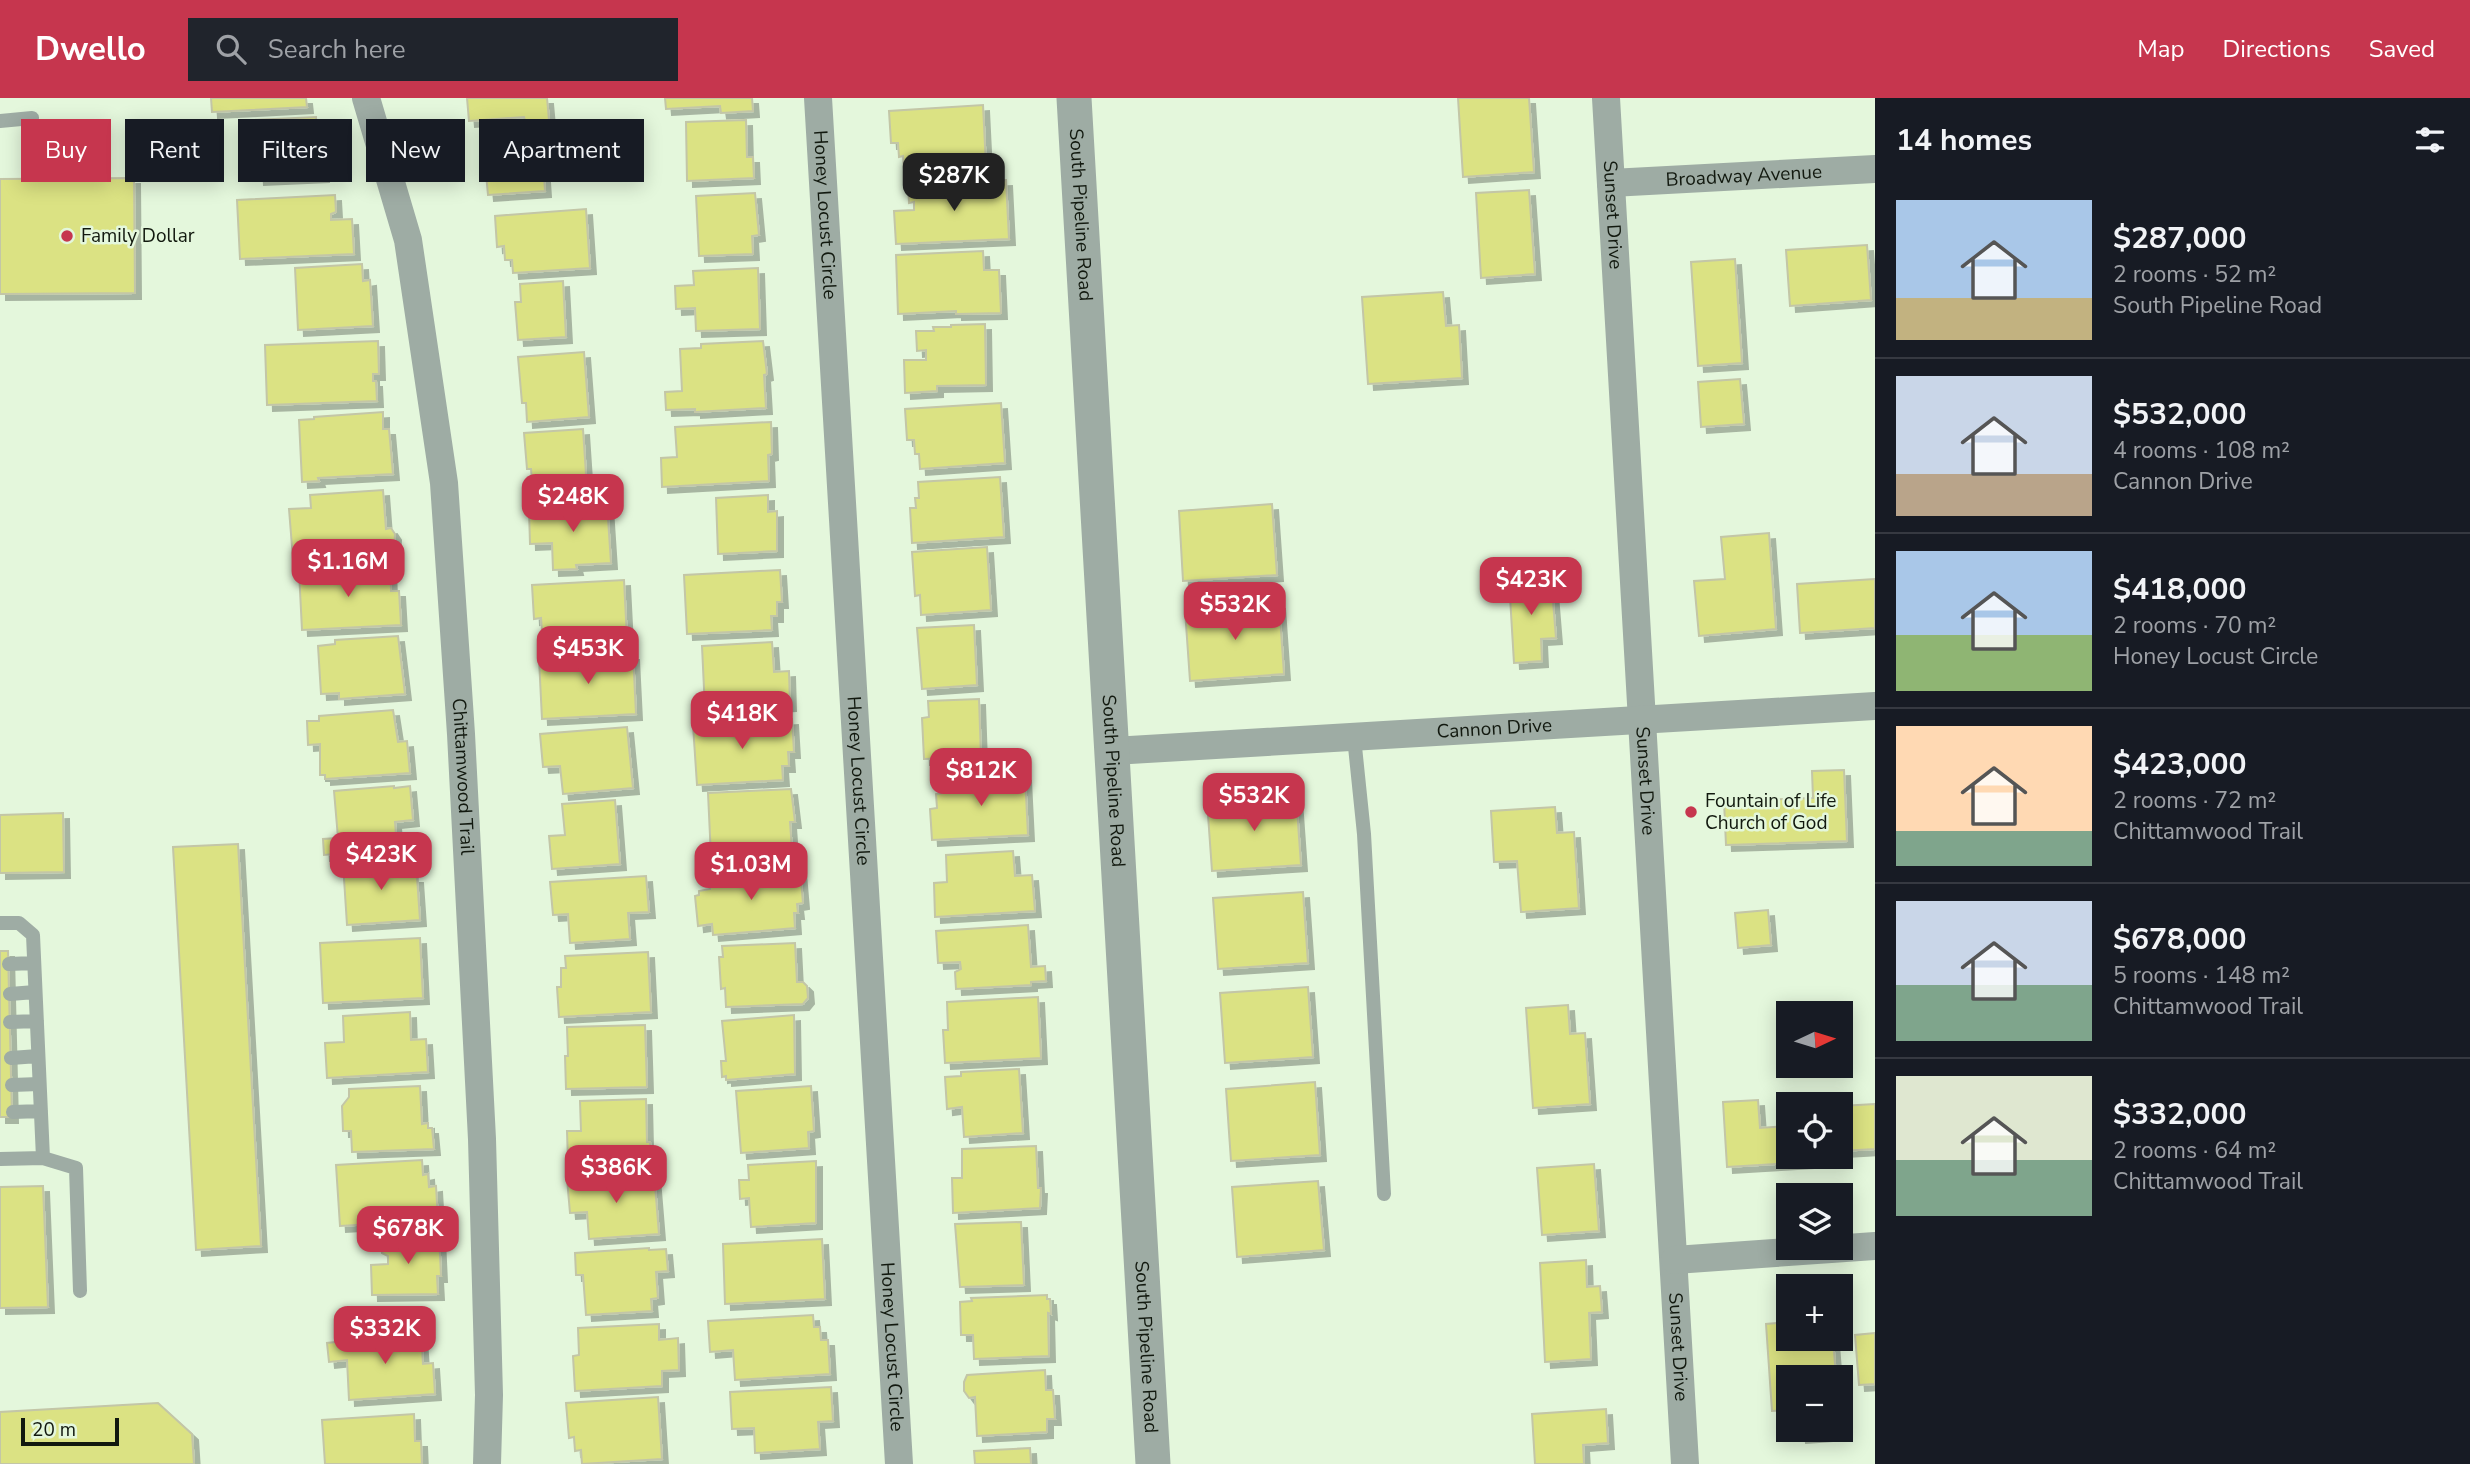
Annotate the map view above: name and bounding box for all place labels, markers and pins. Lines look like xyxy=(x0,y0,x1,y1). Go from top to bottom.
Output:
pin: $287K xyxy=(905,153,1003,213)
place label: Family Dollar xyxy=(81,223,195,249)
marker: Family Dollar xyxy=(59,228,75,244)
pin: $248K xyxy=(524,474,622,534)
pin: $1.16M xyxy=(291,540,405,599)
pin: $423K xyxy=(1482,558,1580,617)
pin: $532K xyxy=(1186,582,1284,642)
pin: $453K xyxy=(539,626,637,686)
pin: $418K xyxy=(693,692,791,751)
pin: $812K xyxy=(932,748,1030,808)
pin: $532K xyxy=(1205,774,1303,833)
place label: Fountain of Life Church of God xyxy=(1705,788,1836,836)
marker: Fountain of Life Church of God xyxy=(1683,804,1699,820)
pin: $423K xyxy=(332,832,430,892)
pin: $1.03M xyxy=(694,842,808,902)
pin: $386K xyxy=(567,1146,665,1205)
pin: $678K xyxy=(359,1206,457,1266)
pin: $332K xyxy=(336,1306,434,1366)

